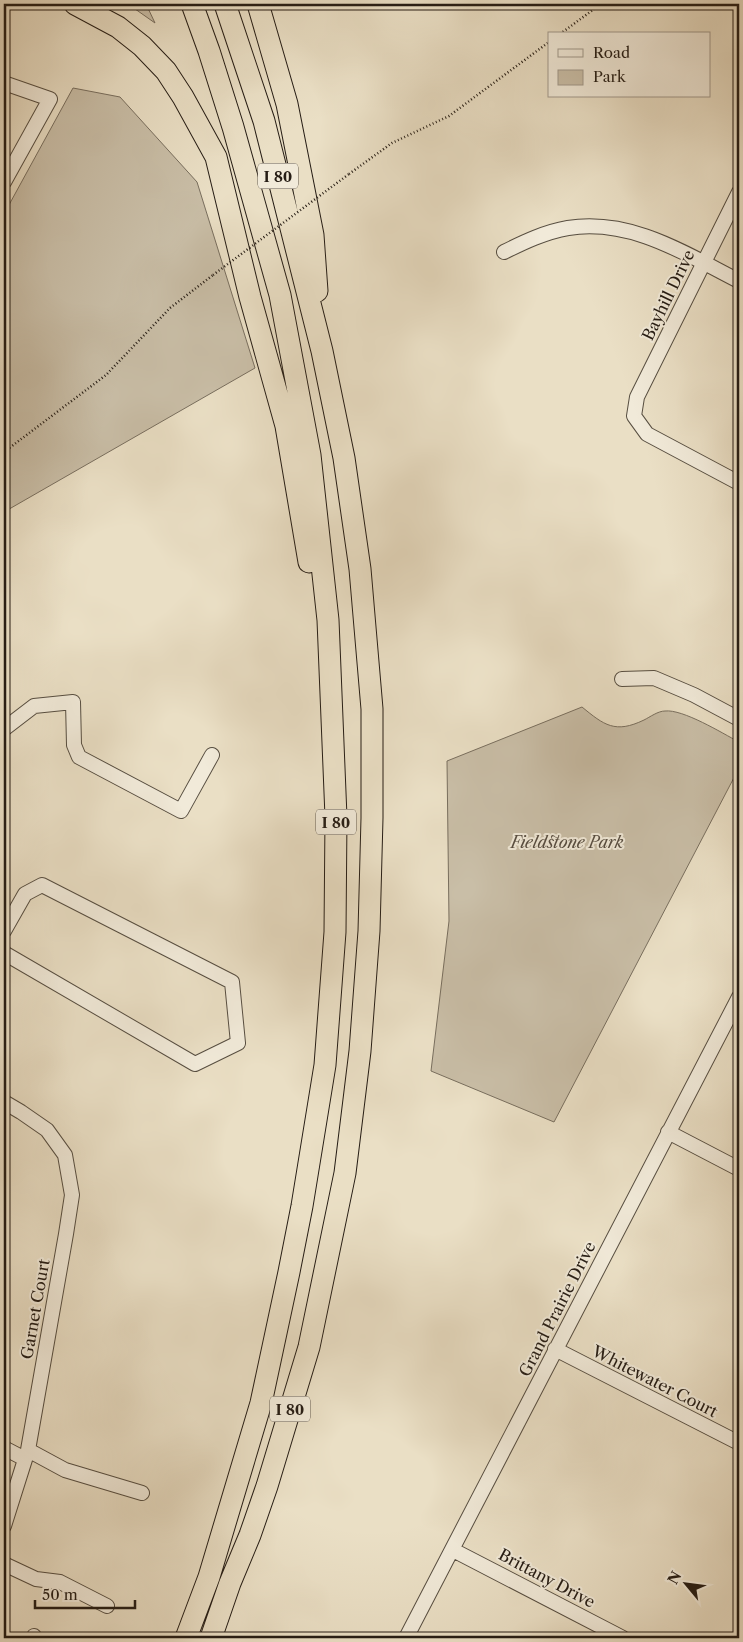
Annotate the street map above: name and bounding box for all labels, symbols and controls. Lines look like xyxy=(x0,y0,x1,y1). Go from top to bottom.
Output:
legend xyxy=(548,32,710,98)
text: Road xyxy=(593,43,630,62)
text: Park xyxy=(593,67,627,86)
road number: I 80 xyxy=(258,164,298,188)
street label: Bayhill Drive xyxy=(637,246,699,344)
road number: I 80 xyxy=(316,810,356,834)
park label: Fieldstone Park xyxy=(509,832,624,852)
street label: Grand Prairie Drive xyxy=(514,1238,600,1380)
street label: Garnet Court xyxy=(16,1257,54,1361)
street label: Whitewater Court xyxy=(588,1340,721,1421)
road number: I 80 xyxy=(270,1396,310,1422)
street label: Brittany Drive xyxy=(495,1544,599,1612)
north arrow xyxy=(660,1560,710,1610)
text: N xyxy=(664,1568,685,1587)
scale bar xyxy=(35,1577,135,1609)
text: 50 m xyxy=(42,1585,78,1604)

